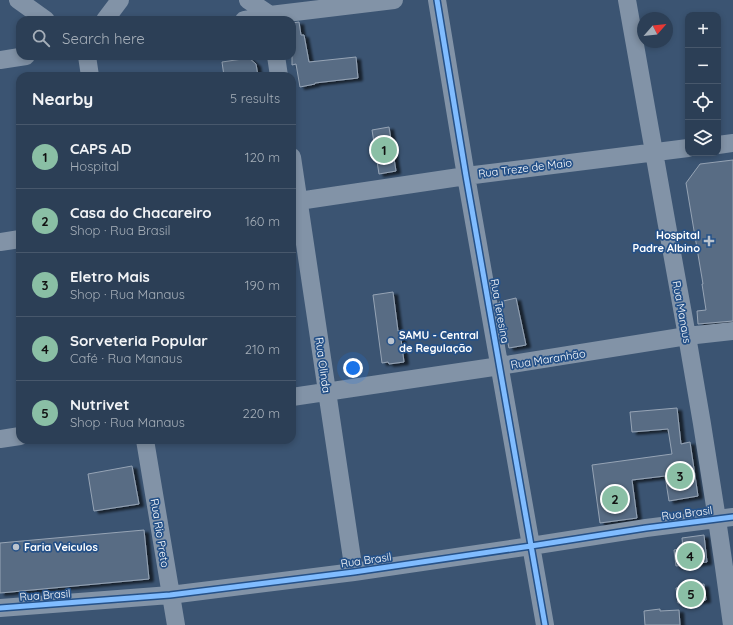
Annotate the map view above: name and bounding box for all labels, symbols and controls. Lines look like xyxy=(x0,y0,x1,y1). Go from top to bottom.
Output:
north arrow xyxy=(637,12,673,48)
map controls xyxy=(685,12,721,156)
button: + xyxy=(685,12,721,48)
search box xyxy=(16,16,296,60)
icon: search xyxy=(30,27,52,49)
text: Search here xyxy=(62,29,145,48)
button: − xyxy=(685,48,721,84)
button: locate xyxy=(685,84,721,120)
text: Nearby xyxy=(32,88,93,109)
text: 5 results xyxy=(230,90,280,106)
button: layers xyxy=(685,120,721,156)
pin: 1 xyxy=(371,135,397,165)
text: CAPS AD xyxy=(70,139,132,158)
text: 1 xyxy=(42,149,48,165)
text: 120 m xyxy=(245,149,280,165)
street label: Rua Treze de Maio xyxy=(477,155,573,181)
text: Hospital xyxy=(70,158,119,174)
text: Casa do Chacareiro xyxy=(70,203,212,222)
text: 2 xyxy=(41,213,49,229)
text: 160 m xyxy=(245,213,280,229)
text: Shop · Rua Brasil xyxy=(70,222,171,238)
place label: Hospital Padre Albino xyxy=(633,228,700,255)
marker: Hospital Padre Albino xyxy=(703,235,715,247)
text: Eletro Mais xyxy=(70,267,150,286)
text: 3 xyxy=(42,277,48,293)
text: 190 m xyxy=(245,277,280,293)
street label: Rua Teresina xyxy=(487,278,513,344)
street label: Rua Manaus xyxy=(670,280,694,344)
text: Shop · Rua Manaus xyxy=(70,286,185,302)
place label: SAMU - Central de Regulação xyxy=(399,328,479,355)
text: Sorveteria Popular xyxy=(70,331,208,350)
street label: Rua Olinda xyxy=(312,336,334,394)
marker: SAMU - Central de Regulação xyxy=(386,336,396,346)
text: 4 xyxy=(41,341,49,357)
text: 210 m xyxy=(245,341,280,357)
street label: Rua Maranhão xyxy=(510,346,587,372)
text: Café · Rua Manaus xyxy=(70,350,182,366)
your location xyxy=(343,358,363,378)
text: Nutrivet xyxy=(70,395,129,414)
text: 5 xyxy=(41,405,49,421)
text: 220 m xyxy=(242,405,280,421)
text: Shop · Rua Manaus xyxy=(70,414,185,430)
pin: 3 xyxy=(667,461,693,491)
pin: 2 xyxy=(602,484,628,514)
street label: Rua Rio Preto xyxy=(148,498,172,569)
street label: Rua Brasil xyxy=(661,503,713,523)
place label: Faria Veiculos xyxy=(24,540,98,554)
pin: 4 xyxy=(677,541,703,571)
marker: Faria Veiculos xyxy=(11,542,21,552)
street label: Rua Brasil xyxy=(340,550,392,570)
pin: 5 xyxy=(678,579,704,609)
street label: Rua Brasil xyxy=(19,586,71,604)

